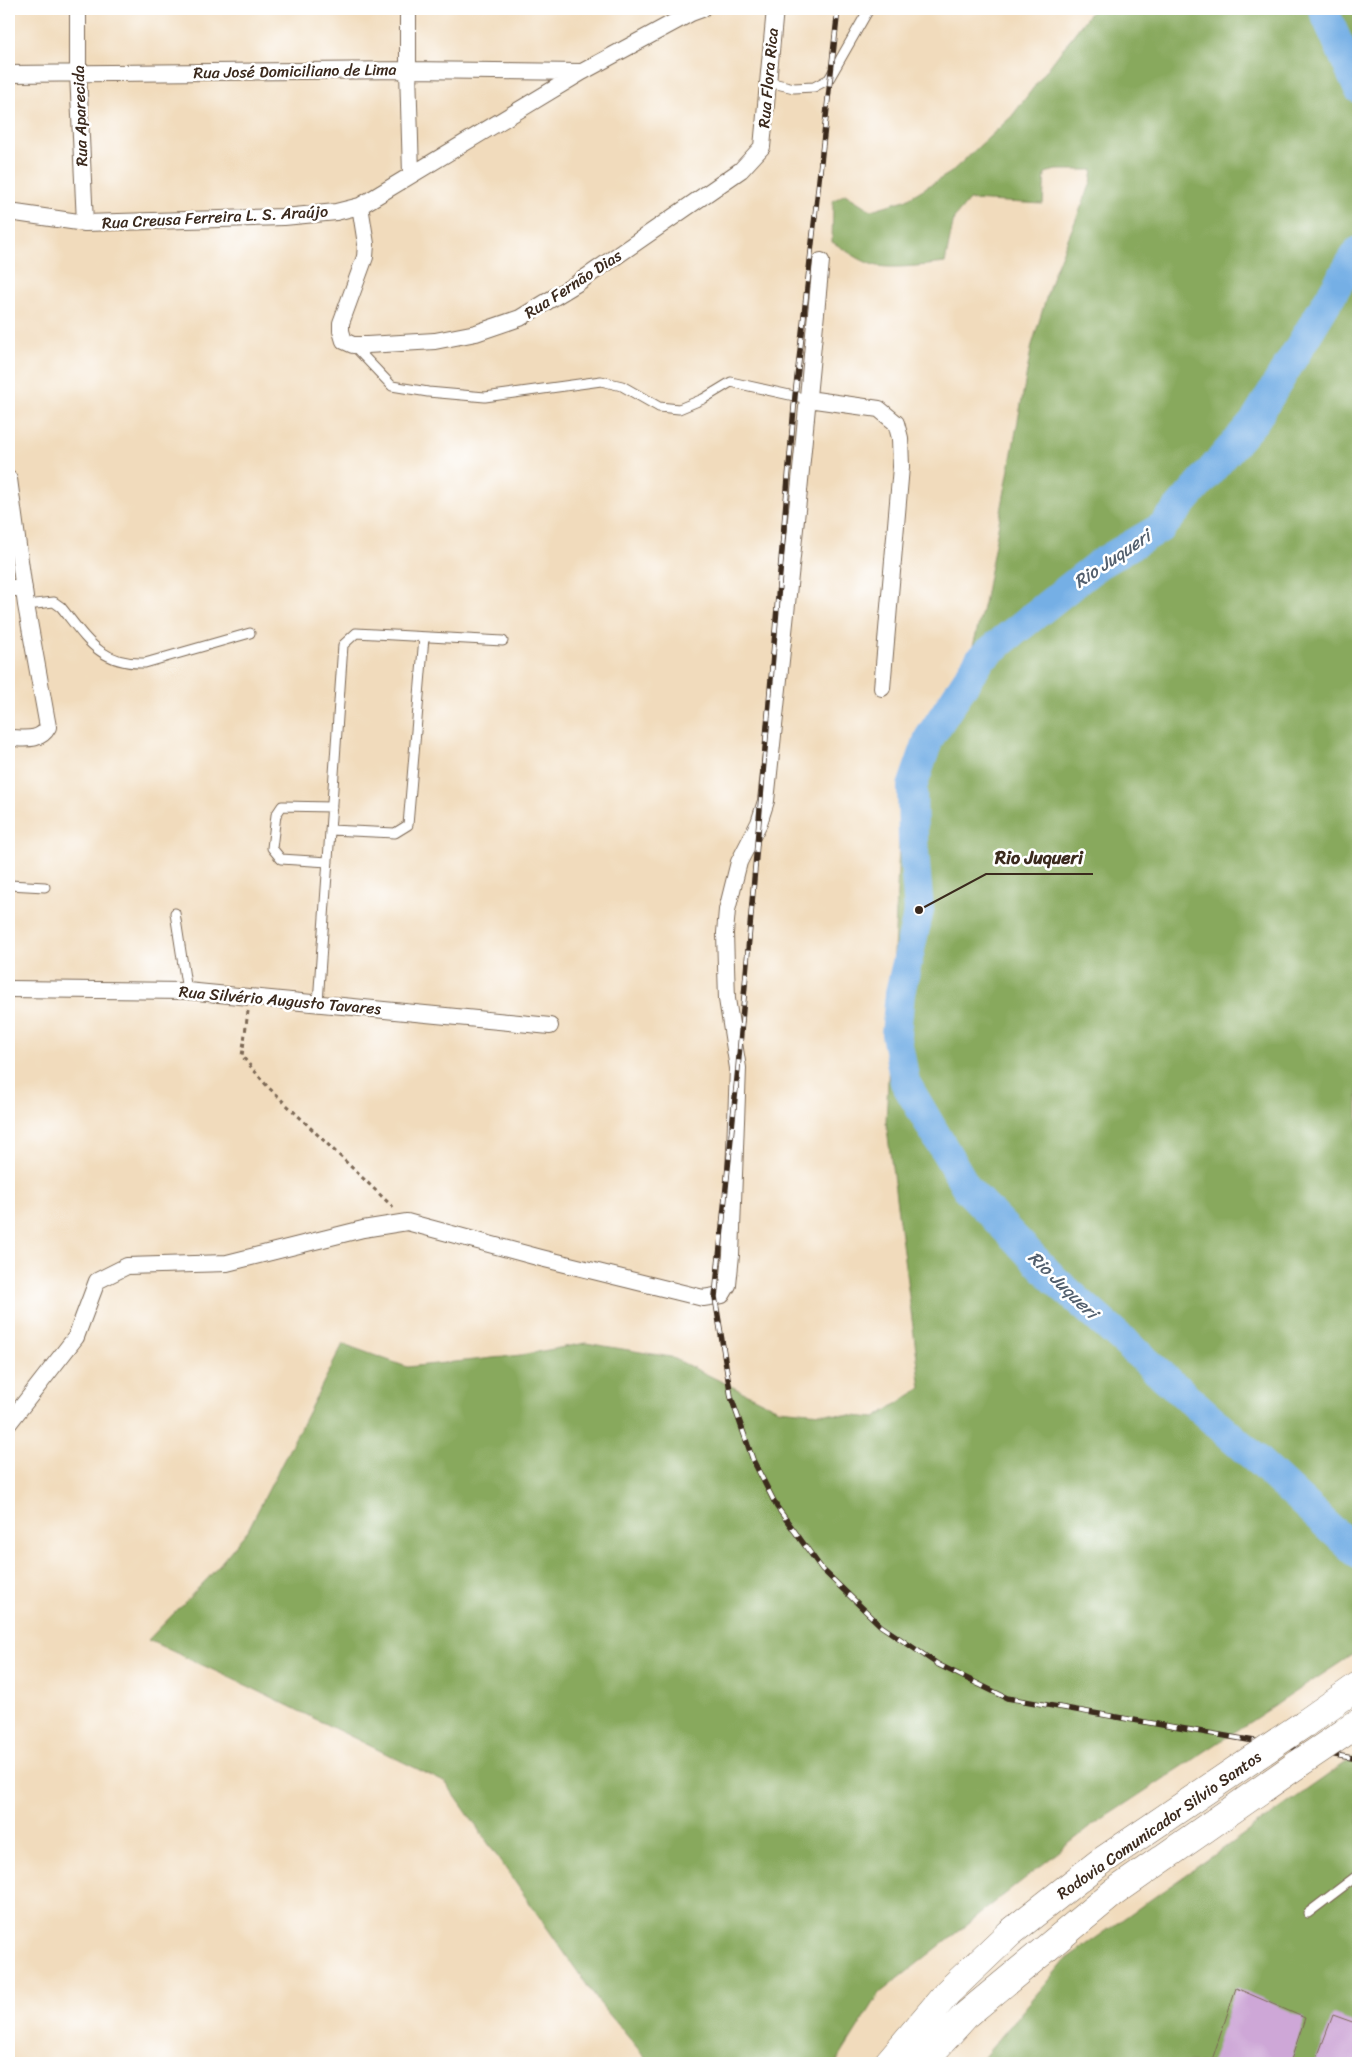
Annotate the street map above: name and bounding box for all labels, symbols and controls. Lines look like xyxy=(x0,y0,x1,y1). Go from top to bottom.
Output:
street label: Rua Flora Rica xyxy=(749,27,787,129)
street label: Rua José Domiciliano de Lima xyxy=(193,55,397,87)
street label: Rua Aparecida xyxy=(64,65,96,167)
street label: Rua Creusa Ferreira L. S. Araújo xyxy=(101,197,329,237)
street label: Rua Fernão Dias xyxy=(518,241,628,327)
water label: Rio Juqueri xyxy=(1067,519,1161,597)
callout: Rio Juqueri xyxy=(986,841,1093,874)
text: Rio Juqueri xyxy=(994,842,1084,874)
street label: Rua Silvério Augusto Tavares xyxy=(178,977,383,1023)
water label: Rio Juqueri xyxy=(1020,1243,1109,1330)
street label: Rodovia Comunicador Silvio Santos xyxy=(1050,1743,1268,1907)

